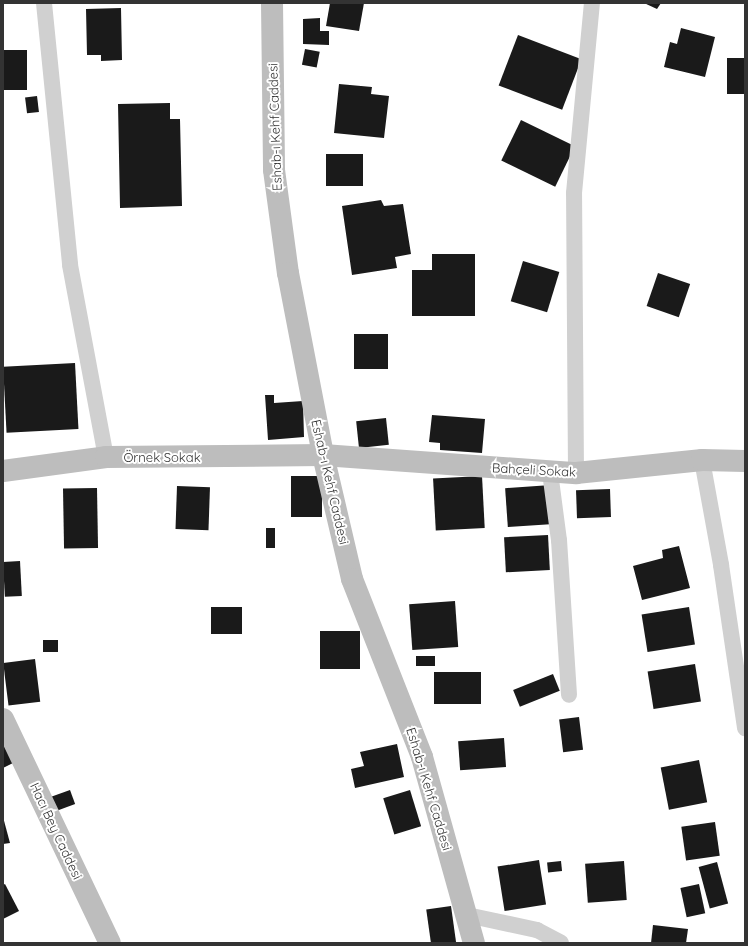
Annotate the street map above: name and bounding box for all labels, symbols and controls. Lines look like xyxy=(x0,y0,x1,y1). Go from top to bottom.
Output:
street label: Eshab-ı Kehf Caddesi xyxy=(265,63,285,191)
street label: Eshab-ı Kehf Caddesi xyxy=(308,418,352,546)
street label: Örnek Sokak xyxy=(123,449,201,465)
street label: Bahçeli Sokak xyxy=(492,460,576,480)
street label: Eshab-ı Kehf Caddesi xyxy=(403,726,455,852)
street label: Hacı Bey Caddesi xyxy=(27,780,85,882)

